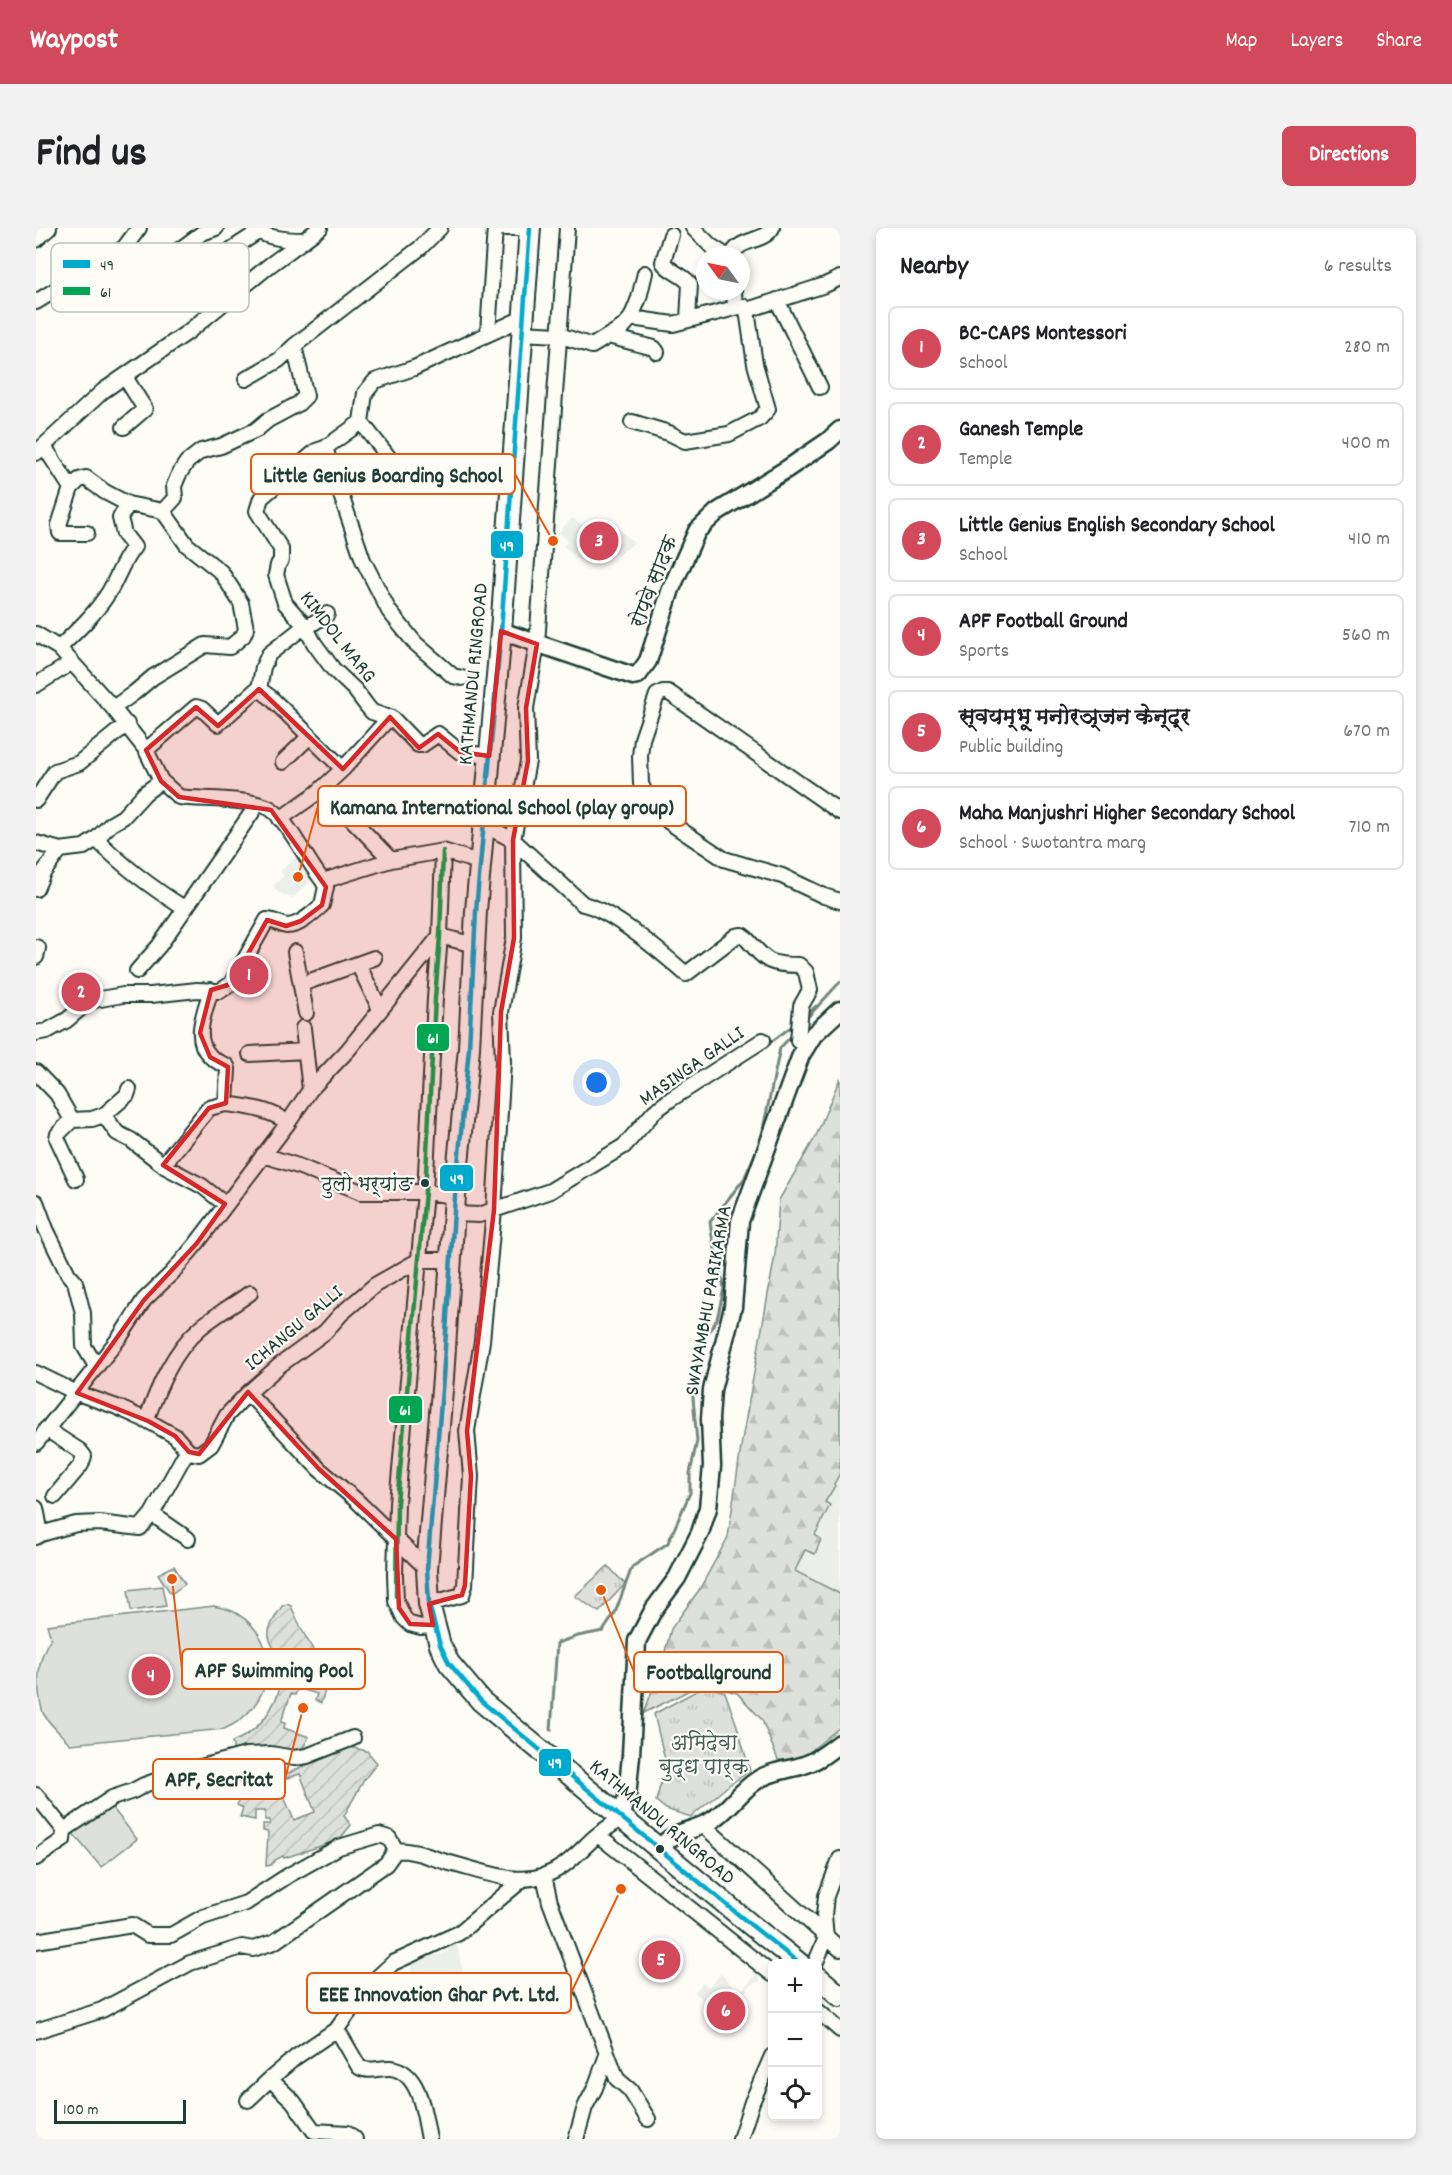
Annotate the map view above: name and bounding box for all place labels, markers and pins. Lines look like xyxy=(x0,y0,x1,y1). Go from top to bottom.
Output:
callout: Little Genius Boarding School xyxy=(251,454,515,494)
pin: 3 xyxy=(580,518,618,564)
callout: Kamana International School (play group) xyxy=(318,786,686,826)
pin: 1 xyxy=(230,952,268,998)
pin: 2 xyxy=(62,970,100,1014)
place label: ठुलो भर्यांङ xyxy=(321,1172,415,1200)
marker: ठुलो भर्यांङ xyxy=(419,1177,431,1189)
callout: APF Swimming Pool xyxy=(182,1649,365,1689)
callout: Footballground xyxy=(634,1652,783,1692)
pin: 4 xyxy=(132,1654,170,1698)
callout: APF, Secritat xyxy=(153,1759,285,1799)
unlabelled marker xyxy=(654,1843,666,1855)
pin: 5 xyxy=(642,1938,680,1982)
callout: EEE Innovation Ghar Pvt. Ltd. xyxy=(307,1973,571,2013)
pin: 6 xyxy=(706,1988,746,2034)

